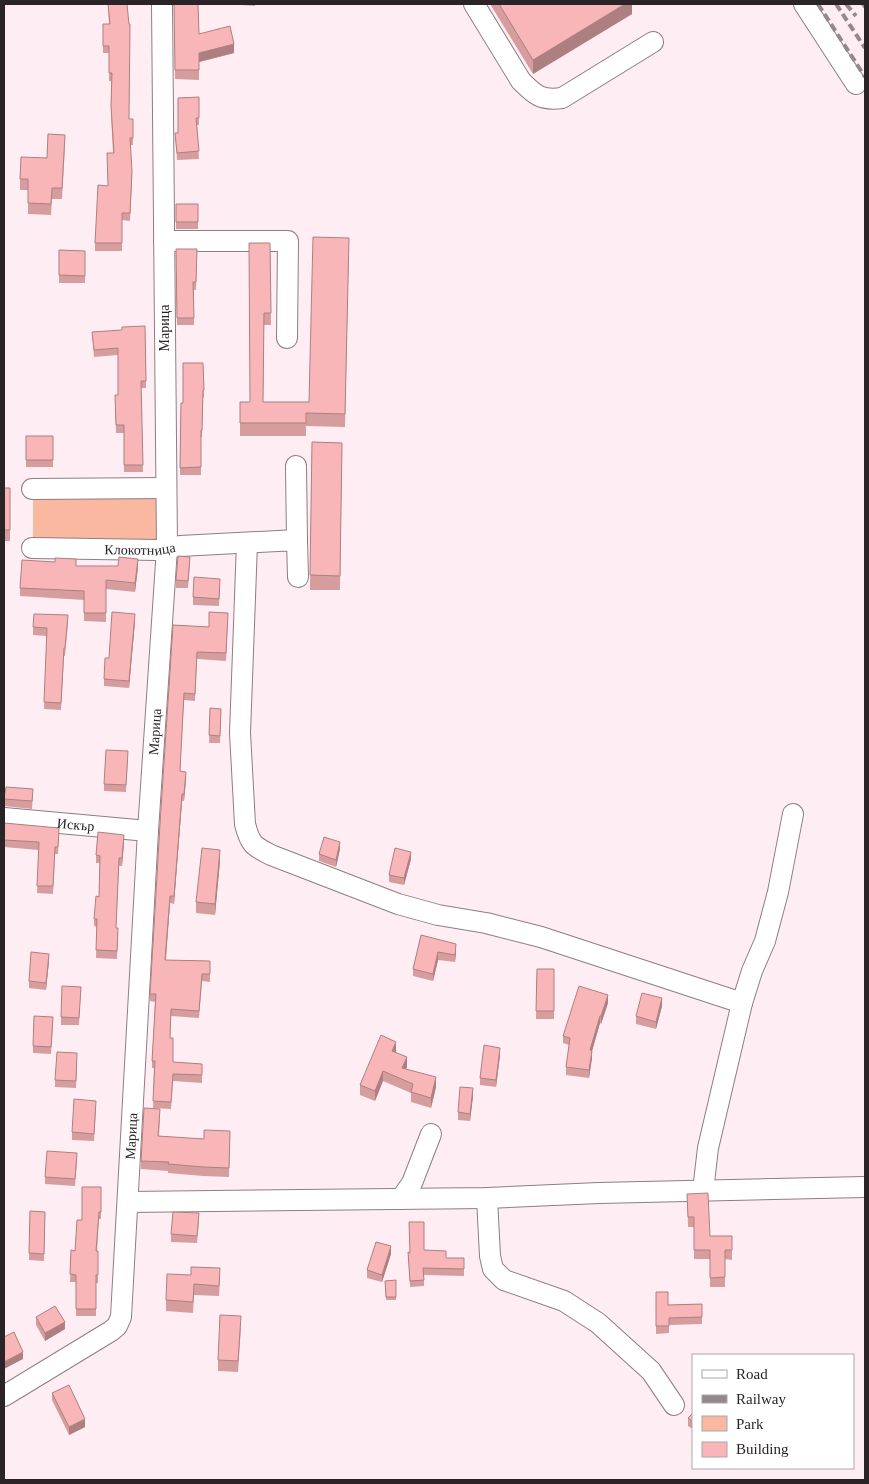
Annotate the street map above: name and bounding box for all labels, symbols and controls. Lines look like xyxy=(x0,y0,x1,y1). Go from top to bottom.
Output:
street label: Марица xyxy=(157,304,172,351)
street label: Клокотница xyxy=(104,539,177,558)
street label: Марица xyxy=(146,707,164,756)
street label: Искър xyxy=(56,815,95,834)
street label: Марица xyxy=(122,1112,140,1160)
legend xyxy=(692,1354,854,1469)
text: Road xyxy=(736,1366,768,1382)
text: Railway xyxy=(736,1391,786,1407)
text: Park xyxy=(736,1416,764,1432)
text: Building xyxy=(736,1441,789,1457)

